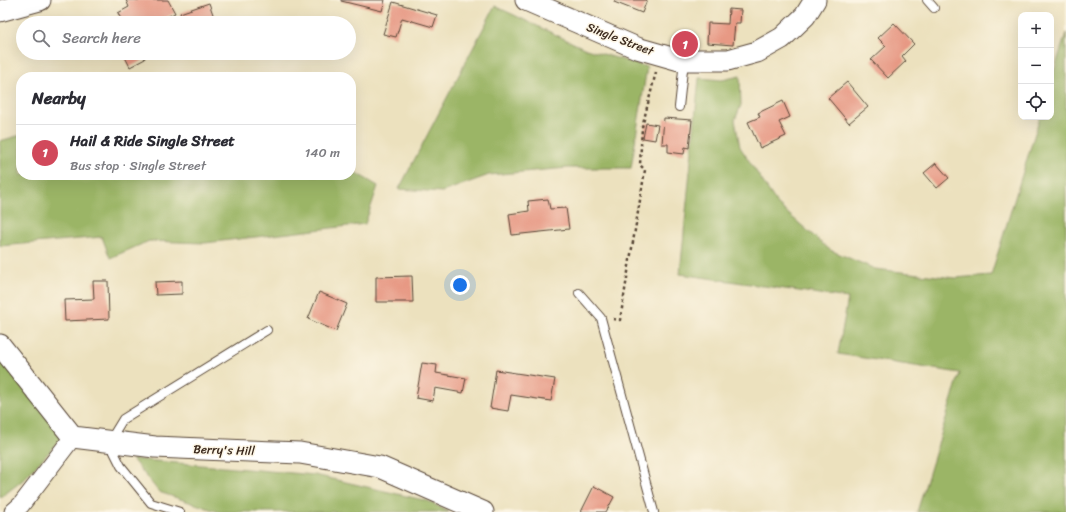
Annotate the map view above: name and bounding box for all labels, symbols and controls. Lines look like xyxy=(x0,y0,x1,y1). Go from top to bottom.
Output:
map controls xyxy=(1018,12,1054,120)
button: + xyxy=(1018,12,1054,48)
search box xyxy=(16,16,356,60)
street label: Single Street xyxy=(583,16,658,62)
text: Search here xyxy=(62,25,141,51)
icon: search xyxy=(30,27,52,49)
pin: 1 xyxy=(672,29,698,59)
button: − xyxy=(1018,48,1054,84)
text: Nearby xyxy=(32,83,86,113)
button: locate xyxy=(1018,84,1054,120)
text: Hail & Ride Single Street xyxy=(70,128,235,154)
text: 1 xyxy=(42,141,48,164)
text: 140 m xyxy=(305,141,340,164)
text: Bus stop · Single Street xyxy=(70,154,206,177)
your location xyxy=(450,275,470,295)
street label: Berry's Hill xyxy=(193,438,256,462)

